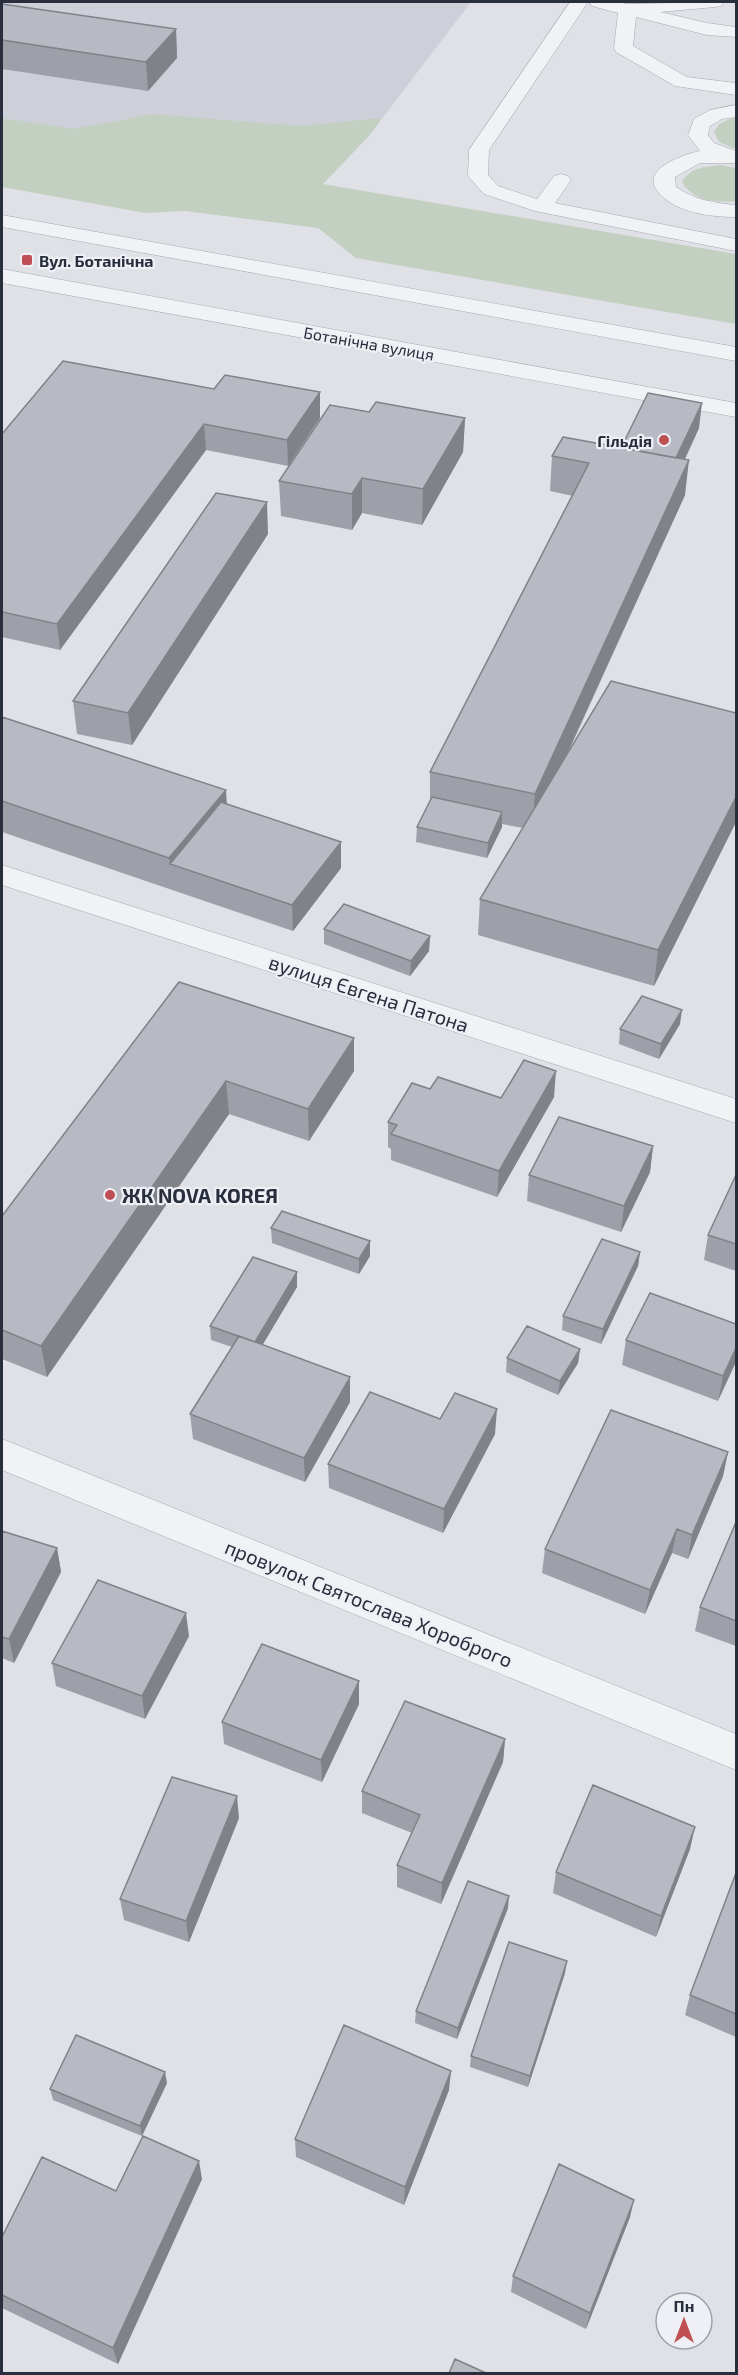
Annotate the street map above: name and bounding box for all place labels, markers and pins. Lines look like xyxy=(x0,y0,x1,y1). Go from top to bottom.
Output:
place label: Вул. Ботанічна xyxy=(39,251,154,270)
marker: Вул. Ботанічна xyxy=(20,253,34,267)
place label: Гільдія xyxy=(597,431,652,450)
marker: Гільдія xyxy=(657,433,671,447)
place label: ЖК NOVA KOREЯ xyxy=(122,1183,278,1207)
marker: ЖК NOVA KOREЯ xyxy=(103,1188,117,1202)

